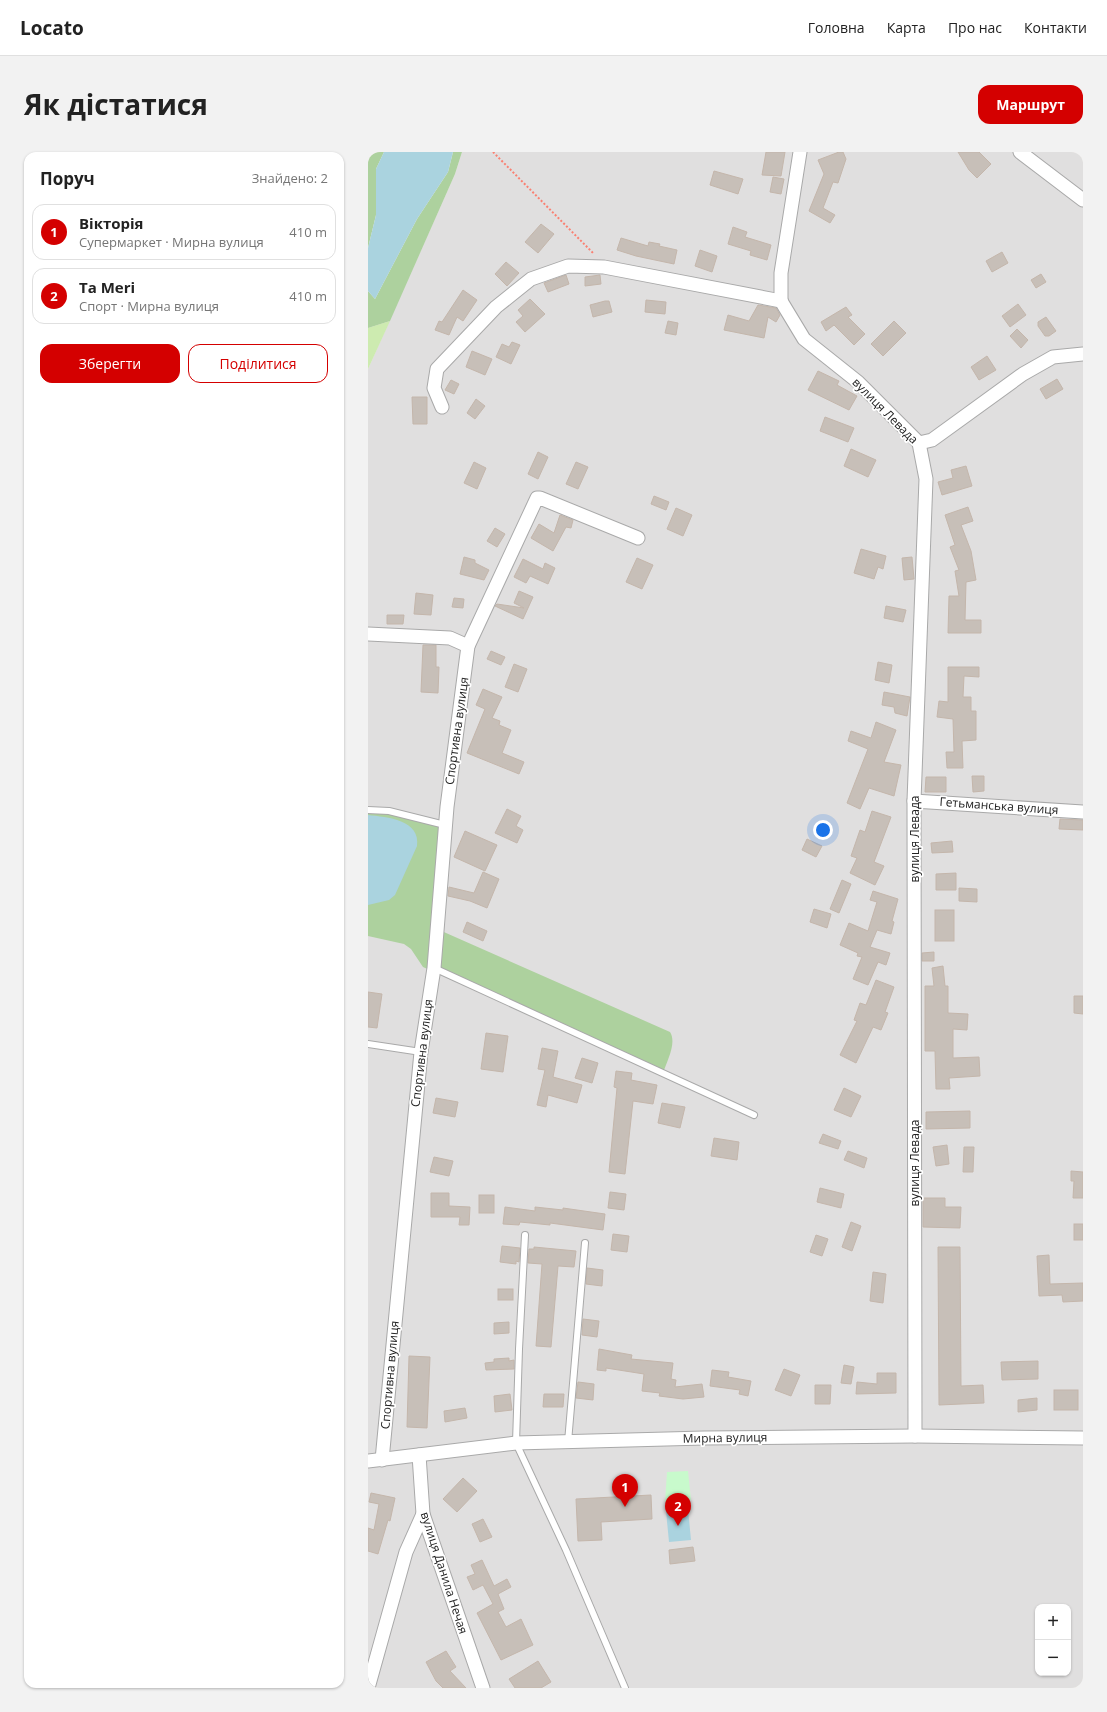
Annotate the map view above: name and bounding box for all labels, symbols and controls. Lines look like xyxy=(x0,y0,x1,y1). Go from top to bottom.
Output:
text: Locato xyxy=(20,15,84,41)
text: Головна xyxy=(808,18,865,37)
text: Карта xyxy=(887,18,926,37)
text: Про нас xyxy=(948,18,1002,37)
text: Контакти xyxy=(1024,18,1087,37)
text: Як дістатися xyxy=(24,85,208,123)
button: Маршрут xyxy=(978,85,1083,124)
text: Поруч xyxy=(40,167,95,190)
text: Знайдено: 2 xyxy=(252,169,328,187)
text: Вікторія xyxy=(79,213,144,233)
text: 1 xyxy=(50,223,58,241)
text: 410 m xyxy=(289,223,327,241)
text: Супермаркет · Мирна вулиця xyxy=(79,233,264,251)
text: Ta Meri xyxy=(79,277,135,297)
text: 2 xyxy=(50,287,58,305)
text: 410 m xyxy=(289,287,327,305)
text: Спорт · Мирна вулиця xyxy=(79,297,219,315)
button: Зберегти xyxy=(40,344,180,383)
button: Поділитися xyxy=(188,344,328,383)
street label: вулиця Левада xyxy=(849,374,922,447)
street label: Спортивна вулиця xyxy=(441,676,472,786)
street label: Гетьманська вулиця xyxy=(939,793,1059,818)
street label: вулиця Левада xyxy=(906,796,923,882)
your location xyxy=(813,820,833,840)
street label: Спортивна вулиця xyxy=(406,998,437,1108)
street label: вулиця Левада xyxy=(906,1120,923,1206)
street label: Спортивна вулиця xyxy=(376,1320,403,1430)
street label: Мирна вулиця xyxy=(682,1428,767,1447)
pin: 1 xyxy=(612,1474,638,1507)
pin: 2 xyxy=(665,1493,691,1526)
street label: вулиця Данила Нечая xyxy=(417,1510,472,1636)
map controls xyxy=(1035,1604,1071,1676)
button: + xyxy=(1035,1604,1071,1640)
button: − xyxy=(1035,1640,1071,1676)

